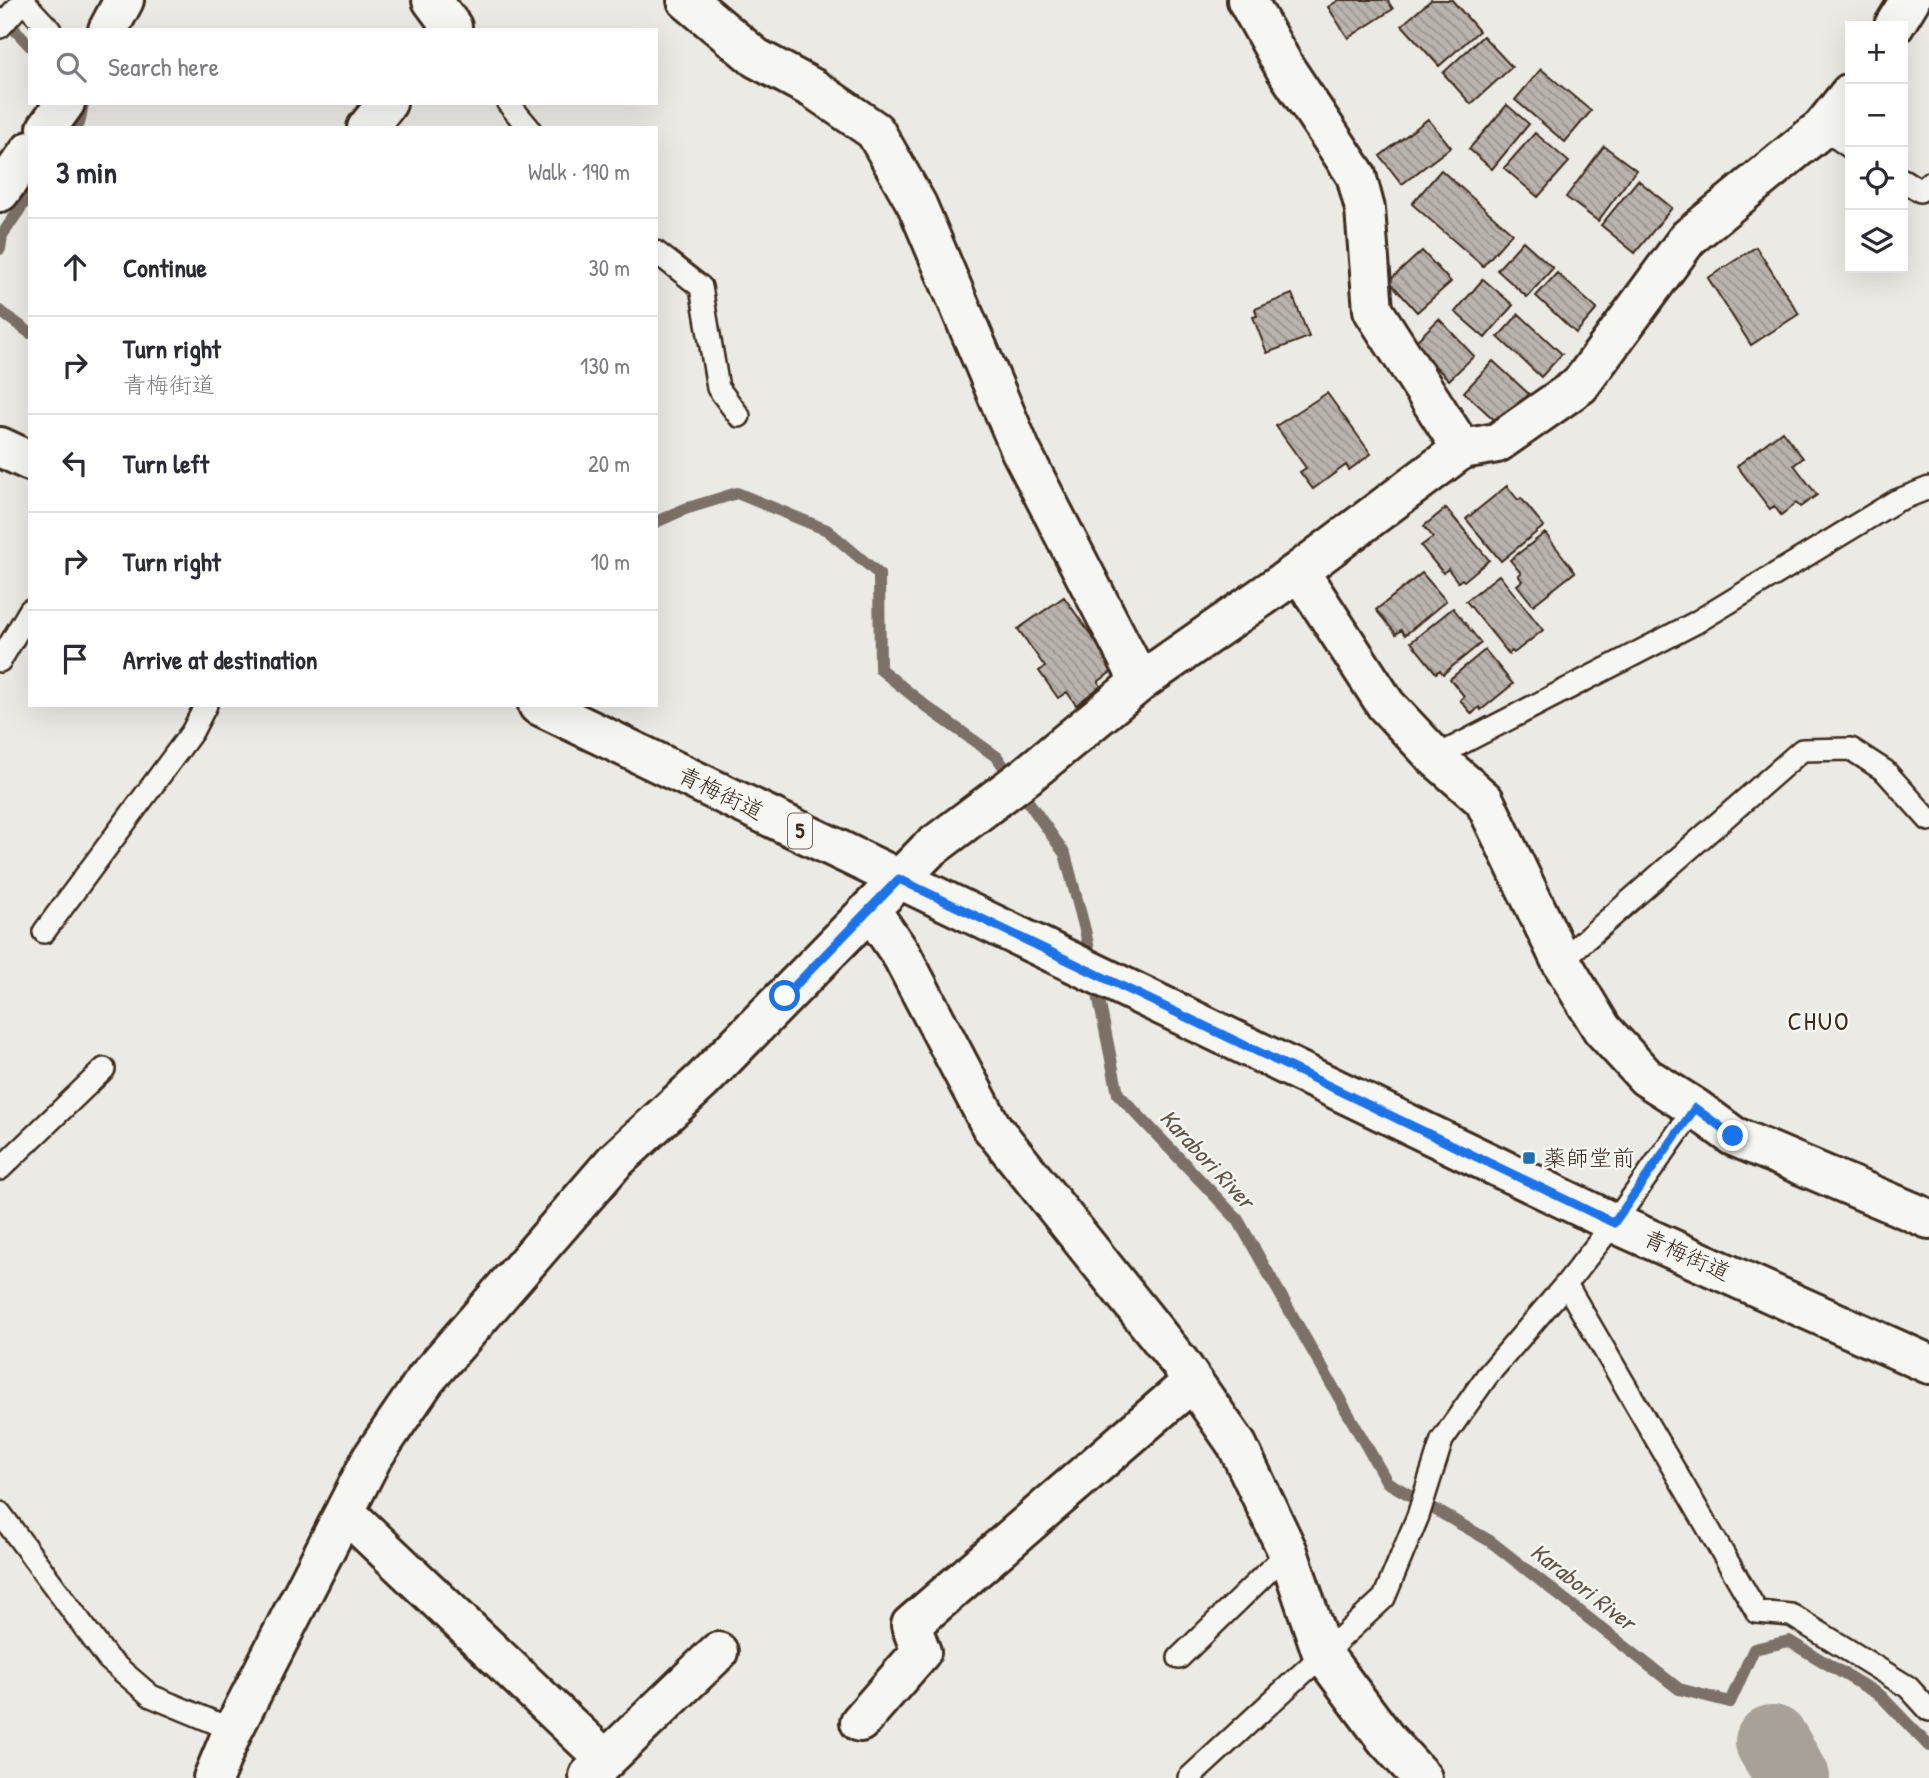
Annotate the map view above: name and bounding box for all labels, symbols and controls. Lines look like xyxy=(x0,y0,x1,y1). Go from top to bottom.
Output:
map controls xyxy=(1845,21,1908,273)
button: + xyxy=(1845,21,1908,84)
search box xyxy=(28,28,658,105)
icon: search xyxy=(52,48,90,86)
text: Search here xyxy=(108,49,219,84)
button: − xyxy=(1845,84,1908,147)
button: locate xyxy=(1845,147,1908,210)
text: 3 min xyxy=(56,152,117,192)
text: Walk · 190 m xyxy=(528,156,630,187)
button: layers xyxy=(1845,210,1908,273)
icon: ahead xyxy=(56,248,94,286)
text: Continue xyxy=(123,250,207,285)
text: 30 m xyxy=(588,252,630,283)
text: Turn right xyxy=(123,331,221,366)
icon: right xyxy=(56,346,94,384)
text: 130 m xyxy=(580,350,630,381)
text: 青梅街道 xyxy=(123,369,215,400)
icon: left xyxy=(56,444,94,482)
text: Turn left xyxy=(123,446,209,481)
text: 20 m xyxy=(588,448,630,479)
icon: right xyxy=(56,542,94,580)
text: Turn right xyxy=(123,544,221,579)
text: 10 m xyxy=(590,546,630,577)
icon: arrive xyxy=(56,640,94,678)
text: Arrive at destination xyxy=(123,642,318,677)
street label: 青梅街道 xyxy=(673,758,769,827)
road number: 5 xyxy=(788,814,812,848)
route start xyxy=(769,980,800,1011)
district label: CHUO xyxy=(1787,1003,1851,1038)
water label: Karabori River xyxy=(1153,1102,1264,1217)
route end xyxy=(1717,1120,1748,1151)
place label: 薬師堂前 xyxy=(1543,1142,1635,1173)
marker: 薬師堂前 xyxy=(1521,1150,1537,1166)
street label: 青梅街道 xyxy=(1639,1222,1736,1287)
water label: Karabori River xyxy=(1525,1535,1645,1639)

